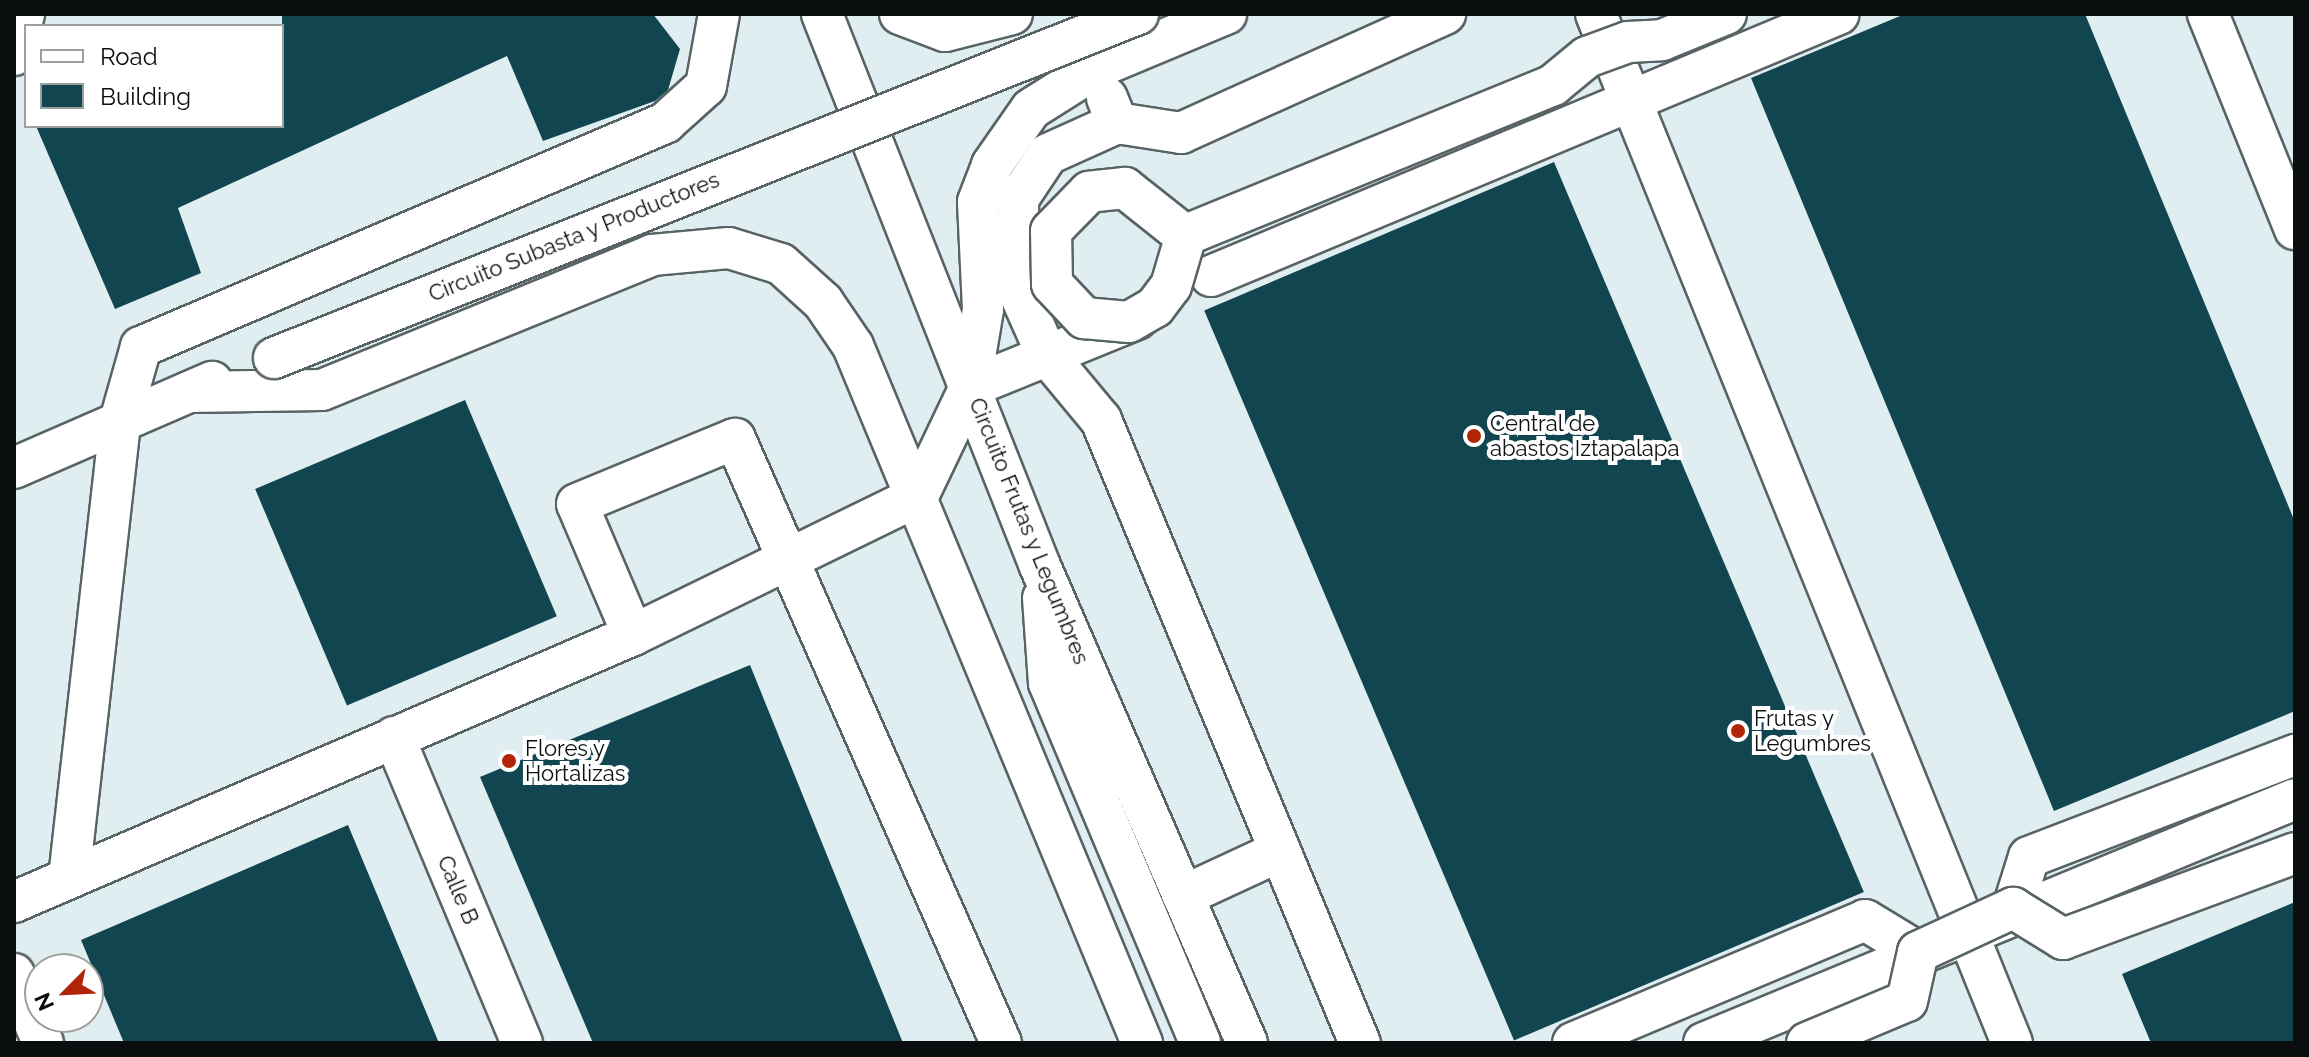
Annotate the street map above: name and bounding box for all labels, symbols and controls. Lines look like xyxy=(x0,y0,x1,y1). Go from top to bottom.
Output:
legend xyxy=(24,24,284,128)
text: Road xyxy=(100,42,158,71)
text: Building xyxy=(100,82,191,111)
street label: Circuito Subasta y Productores xyxy=(424,166,724,308)
street label: Circuito Frutas y Legumbres xyxy=(963,393,1095,669)
place label: Central de abastos Iztapalapa xyxy=(1490,410,1679,462)
marker: Central de abastos Iztapalapa xyxy=(1465,427,1483,445)
place label: Frutas y Legumbres xyxy=(1754,705,1871,756)
marker: Frutas y Legumbres xyxy=(1729,722,1747,740)
place label: Flores y Hortalizas xyxy=(525,735,625,786)
marker: Flores y Hortalizas xyxy=(500,752,518,770)
street label: Calle B xyxy=(432,852,484,928)
north arrow xyxy=(24,953,104,1033)
text: N xyxy=(29,989,59,1015)

